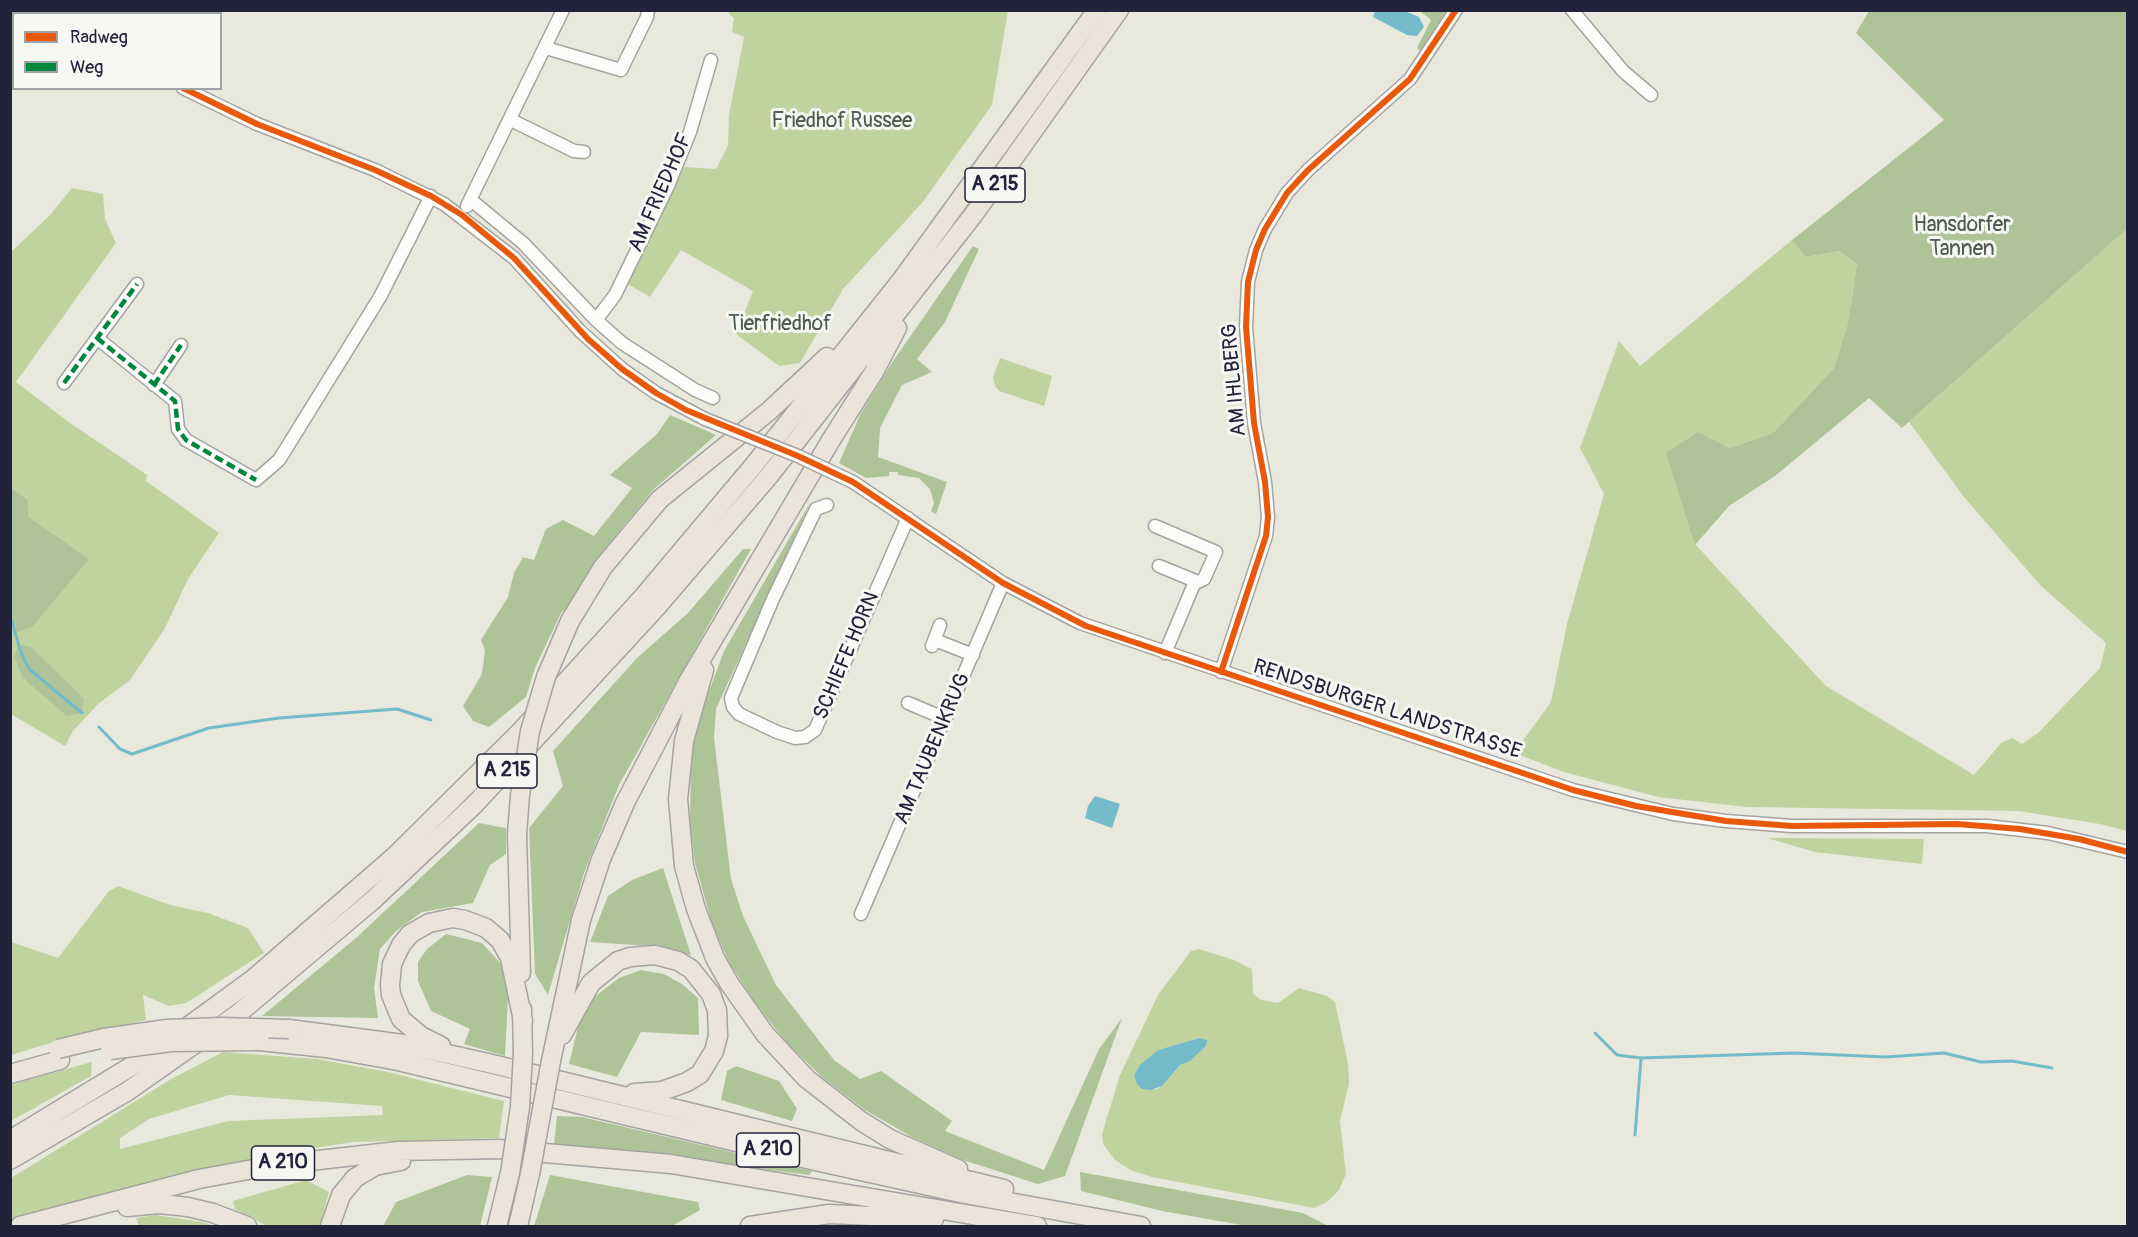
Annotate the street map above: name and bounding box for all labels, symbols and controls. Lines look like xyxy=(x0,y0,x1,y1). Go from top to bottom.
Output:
legend xyxy=(12,12,222,90)
text: Radweg xyxy=(70,26,128,49)
text: Weg xyxy=(70,56,103,79)
park label: Friedhof Russee xyxy=(772,109,912,135)
street label: AM FRIEDHOF xyxy=(624,130,698,256)
road number: A 215 xyxy=(965,168,1025,202)
park label: Hansdorfer Tannen xyxy=(1913,213,2011,263)
park label: Tierfriedhof xyxy=(728,312,832,338)
street label: AM IHLBERG xyxy=(1218,322,1252,438)
street label: SCHIEFE HORN xyxy=(809,588,885,724)
street label: RENDSBURGER LANDSTRASSE xyxy=(1250,655,1524,765)
street label: AM TAUBENKRUG xyxy=(890,670,976,828)
road number: A 215 xyxy=(477,754,537,788)
road number: A 210 xyxy=(736,1133,800,1167)
road number: A 210 xyxy=(252,1146,314,1180)

